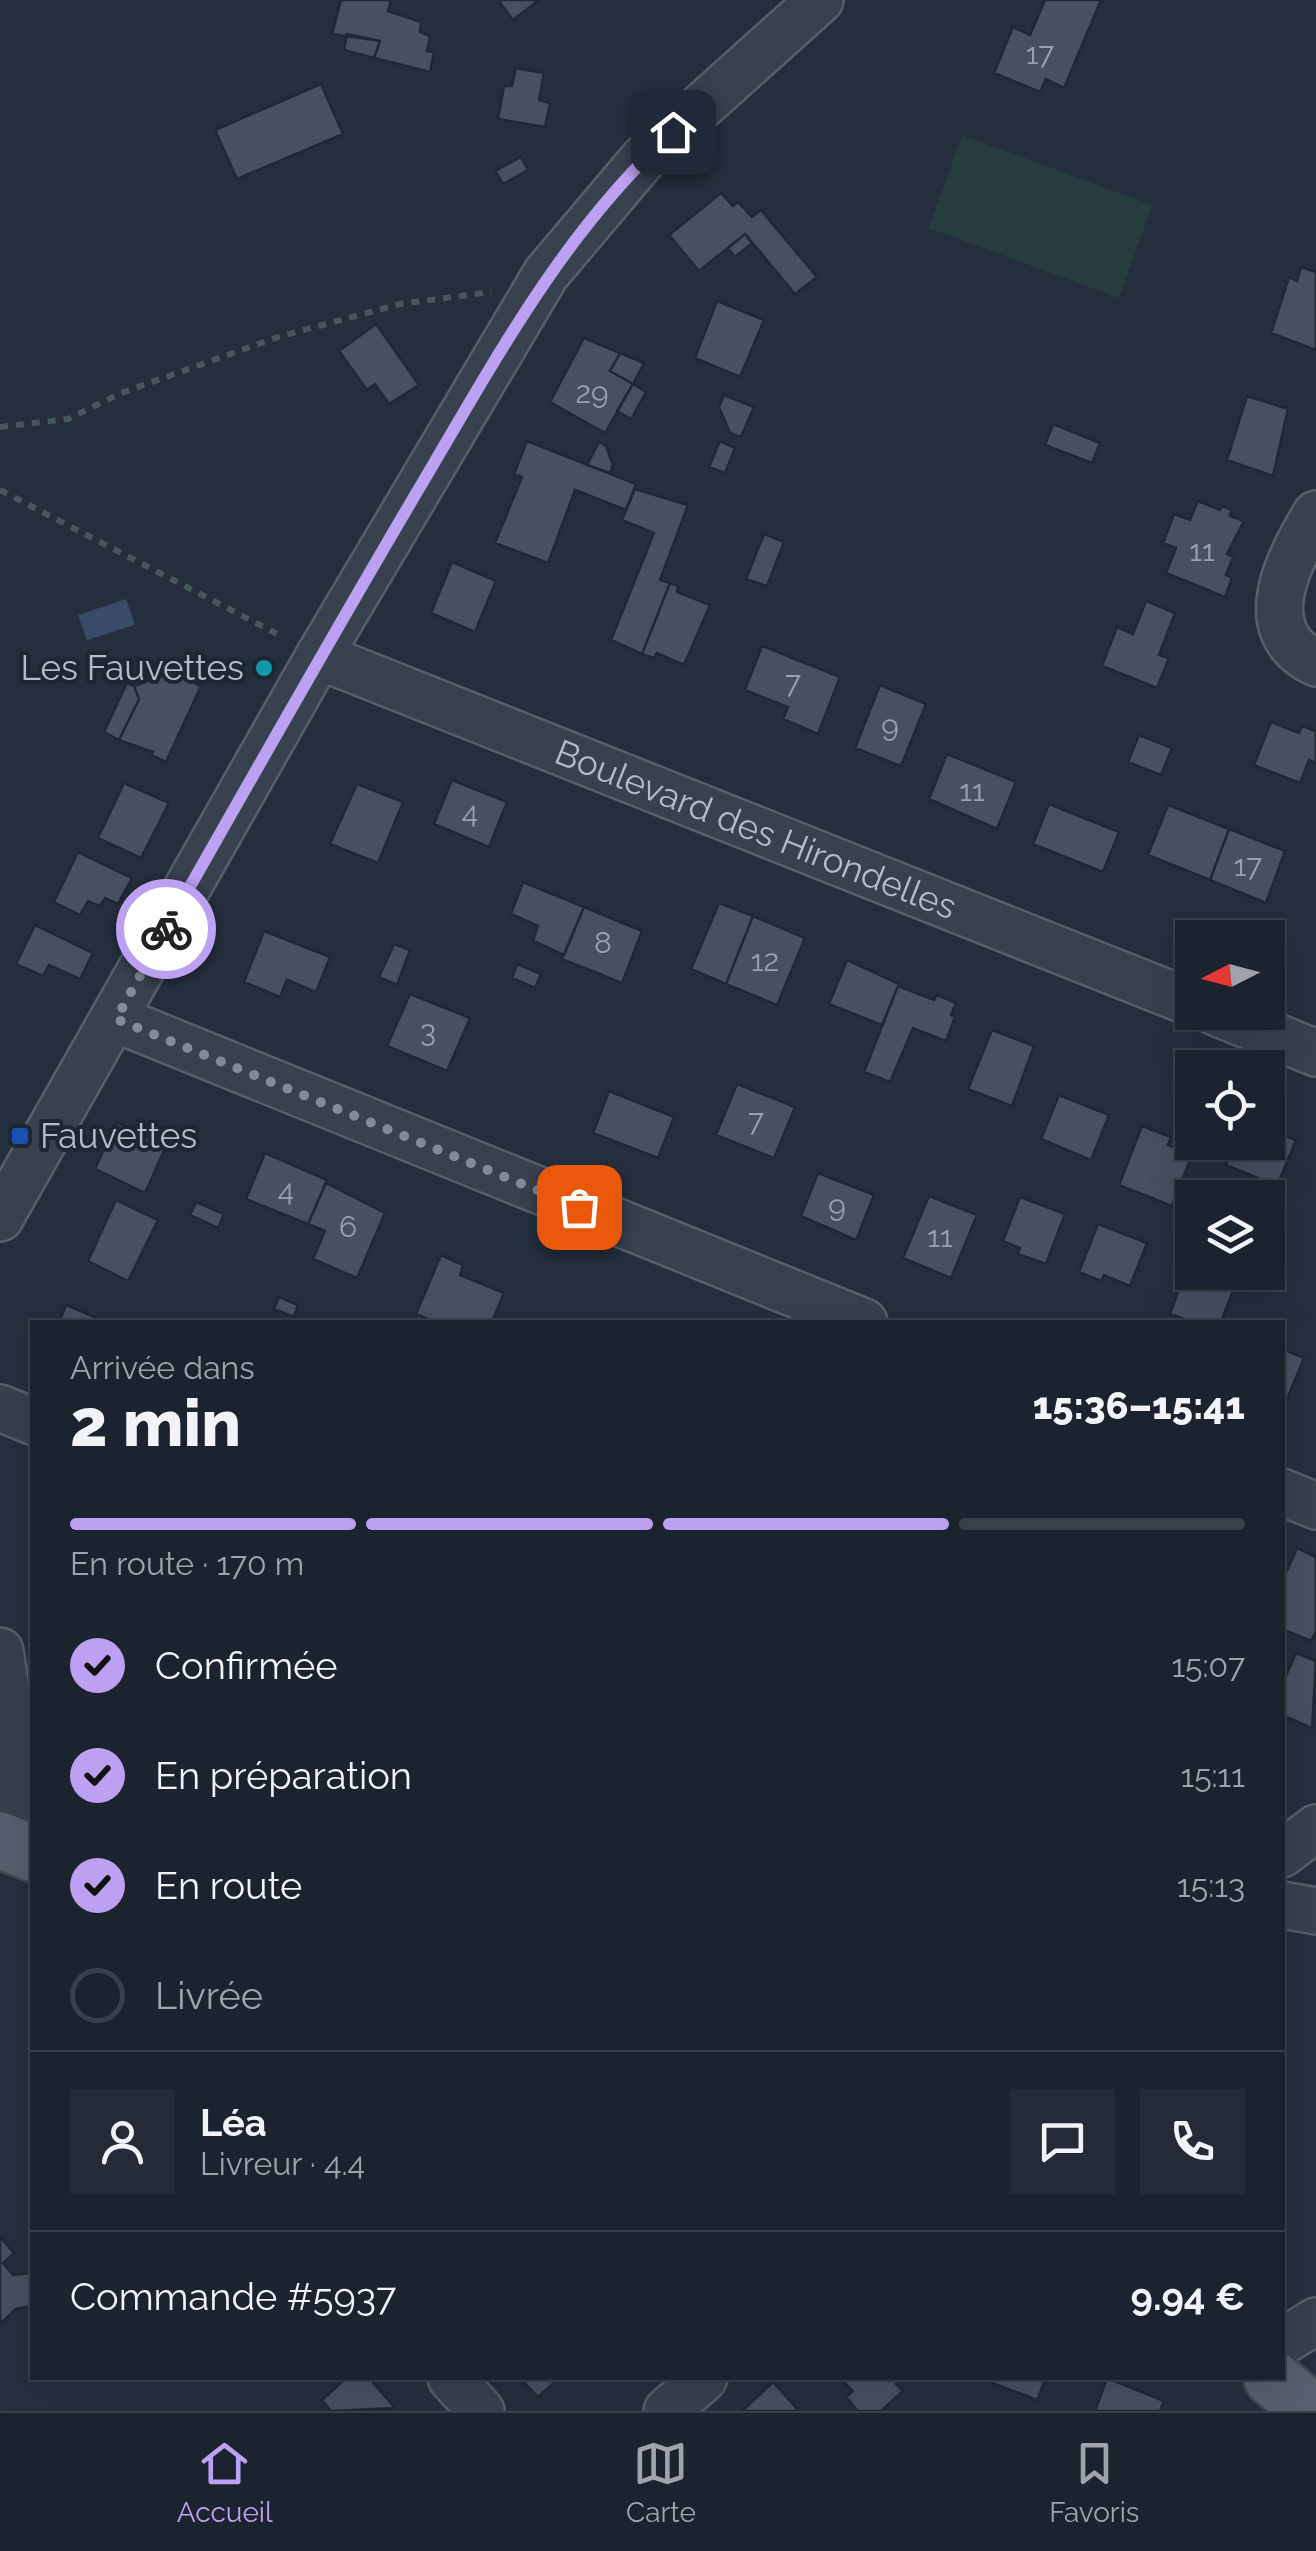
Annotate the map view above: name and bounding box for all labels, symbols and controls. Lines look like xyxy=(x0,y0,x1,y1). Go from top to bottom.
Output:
house number: 17 xyxy=(1026,36,1054,71)
pin xyxy=(631,90,716,175)
icon: home xyxy=(646,105,701,160)
house number: 29 xyxy=(575,375,609,410)
house number: 11 xyxy=(1189,533,1215,568)
place label: Les Fauvettes xyxy=(20,647,244,688)
marker: Les Fauvettes xyxy=(253,657,275,679)
house number: 7 xyxy=(785,665,801,700)
house number: 9 xyxy=(881,708,899,743)
street label: Boulevard des Hirondelles xyxy=(550,731,962,927)
house number: 11 xyxy=(959,773,985,808)
house number: 4 xyxy=(462,795,478,830)
house number: 17 xyxy=(1234,848,1262,883)
courier xyxy=(116,879,216,979)
icon: bike xyxy=(139,902,194,957)
north arrow xyxy=(1175,920,1285,1030)
map controls xyxy=(1175,920,1285,1290)
house number: 8 xyxy=(594,925,612,960)
house number: 12 xyxy=(751,943,779,978)
house number: 3 xyxy=(420,1014,436,1049)
button: locate xyxy=(1175,1050,1285,1160)
house number: 7 xyxy=(748,1103,764,1138)
place label: Fauvettes xyxy=(40,1115,197,1156)
marker: Fauvettes xyxy=(9,1125,31,1147)
pin xyxy=(537,1165,622,1250)
house number: 4 xyxy=(278,1173,294,1208)
icon: bag xyxy=(552,1180,607,1235)
button: layers xyxy=(1175,1180,1285,1290)
house number: 9 xyxy=(828,1188,846,1223)
house number: 6 xyxy=(339,1209,357,1244)
house number: 11 xyxy=(927,1219,953,1254)
text: Arrivée dans xyxy=(70,1349,255,1386)
text: 15:36–15:41 xyxy=(1033,1383,1245,1428)
text: 2 min xyxy=(70,1385,241,1461)
text: En route · 170 m xyxy=(70,1545,304,1582)
icon: check xyxy=(70,1638,125,1693)
text: Confirmée xyxy=(155,1643,338,1688)
text: 15:07 xyxy=(1171,1647,1245,1684)
icon: check xyxy=(70,1748,125,1803)
text: En préparation xyxy=(155,1753,412,1798)
text: 15:11 xyxy=(1180,1757,1245,1794)
icon: check xyxy=(70,1858,125,1913)
text: En route xyxy=(155,1863,302,1908)
text: 15:13 xyxy=(1177,1867,1245,1904)
text: Livrée xyxy=(155,1973,263,2018)
button: person xyxy=(70,2089,175,2194)
button: chat xyxy=(1010,2089,1115,2194)
button: phone xyxy=(1140,2089,1245,2194)
text: Léa xyxy=(200,2100,267,2145)
text: Livreur · 4.4 xyxy=(200,2145,365,2182)
text: Commande #5937 xyxy=(70,2274,396,2319)
text: 9.94 € xyxy=(1131,2274,1245,2319)
tab: Accueil xyxy=(177,2436,273,2529)
tab: Carte xyxy=(626,2436,696,2529)
tab: Favoris xyxy=(1049,2436,1139,2529)

